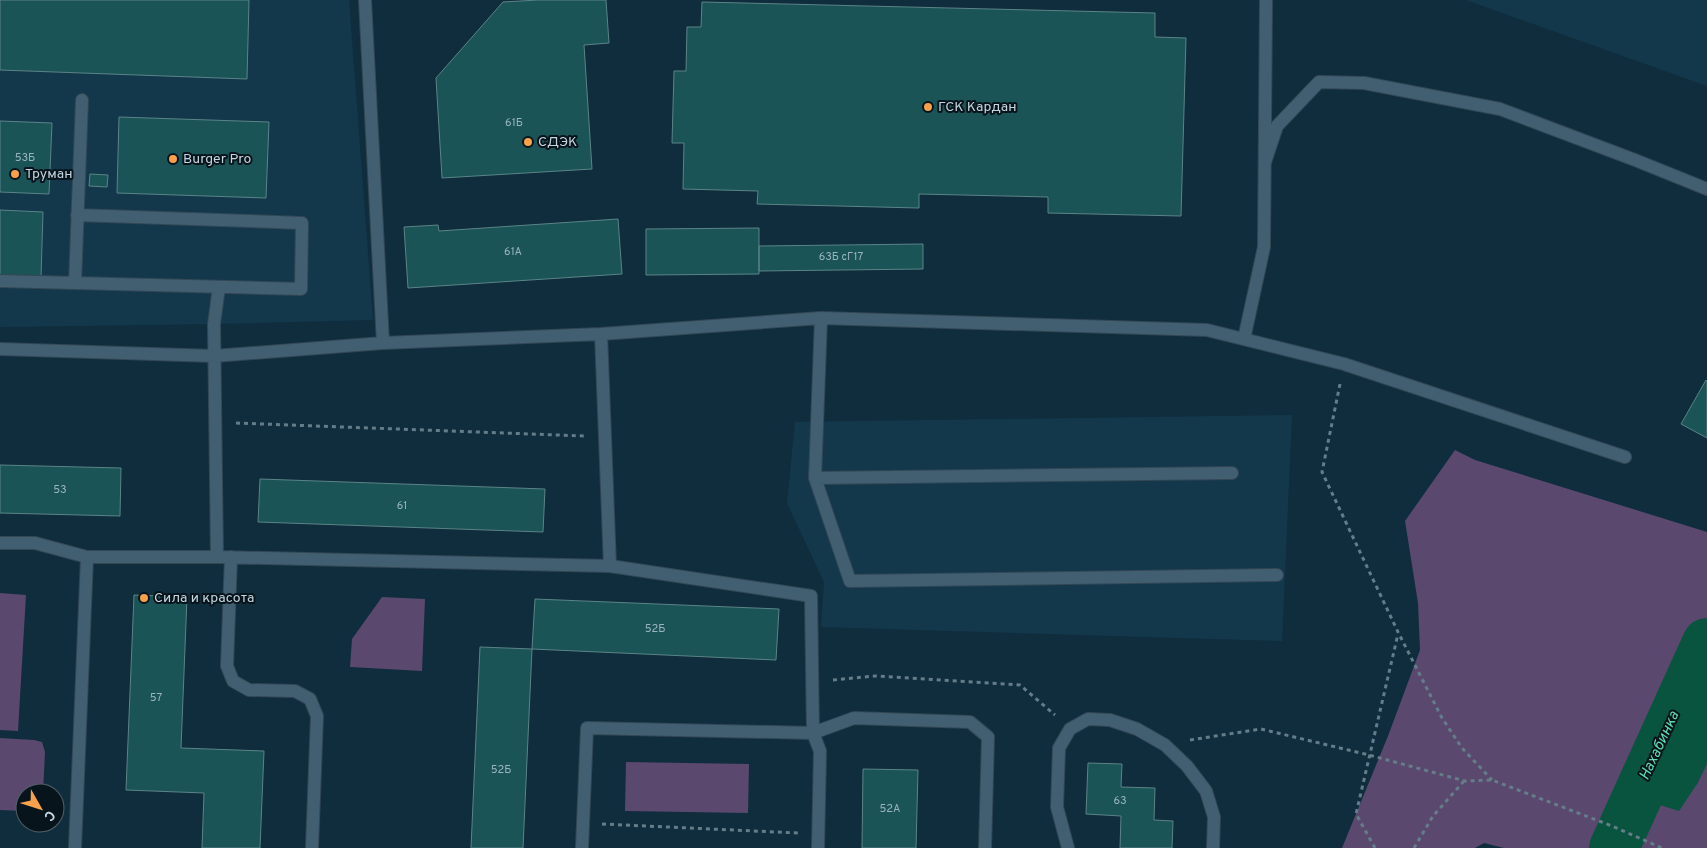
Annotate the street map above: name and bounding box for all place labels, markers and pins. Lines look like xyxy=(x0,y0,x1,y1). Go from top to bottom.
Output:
place label: ГСК Кардан xyxy=(938,99,1017,116)
marker: ГСК Кардан xyxy=(922,101,934,113)
place label: СДЭК xyxy=(538,134,577,151)
marker: СДЭК xyxy=(522,136,534,148)
place label: Burger Pro xyxy=(183,151,251,168)
marker: Burger Pro xyxy=(167,153,179,165)
place label: Труман xyxy=(25,166,73,183)
marker: Труман xyxy=(9,168,21,180)
place label: Сила и красота xyxy=(154,590,254,607)
marker: Сила и красота xyxy=(138,592,150,604)

